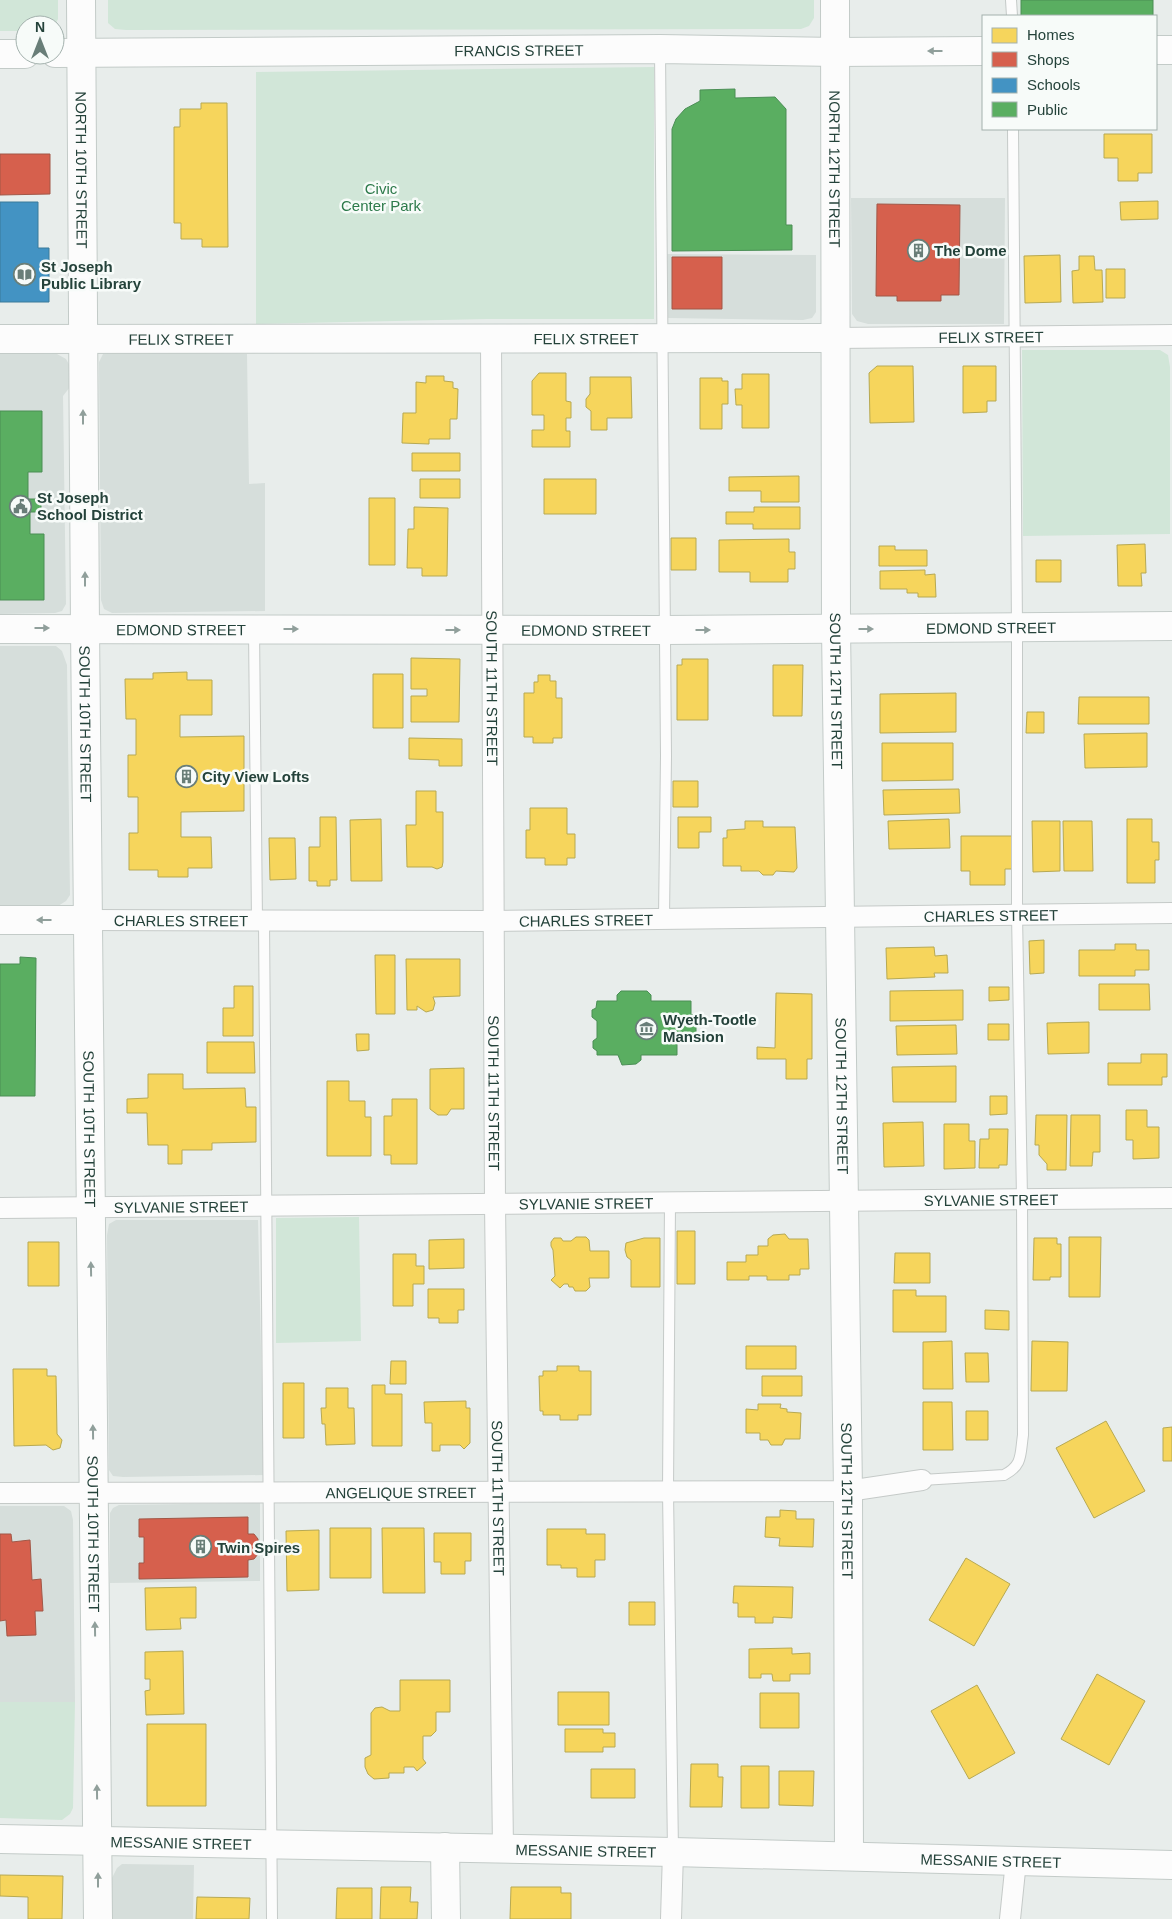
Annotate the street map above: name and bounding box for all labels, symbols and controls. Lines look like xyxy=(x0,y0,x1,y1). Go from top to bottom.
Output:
north arrow xyxy=(15,15,65,65)
legend xyxy=(982,15,1157,130)
text: N xyxy=(35,19,45,35)
text: Homes xyxy=(1027,26,1075,43)
street label: FRANCIS STREET xyxy=(454,41,584,59)
one-way arrow xyxy=(926,47,942,55)
text: Shops xyxy=(1027,51,1070,68)
text: Schools xyxy=(1027,76,1080,93)
street label: NORTH 12TH STREET xyxy=(827,90,844,248)
street label: NORTH 10TH STREET xyxy=(73,91,91,249)
text: Public xyxy=(1027,101,1068,118)
park label: Civic Center Park xyxy=(341,180,422,214)
building icon: The Dome xyxy=(906,238,930,262)
place label: The Dome xyxy=(934,242,1007,259)
place label: St Joseph Public Library xyxy=(41,258,142,292)
library icon: St Joseph Public Library xyxy=(13,263,37,287)
street label: FELIX STREET xyxy=(938,328,1044,346)
street label: FELIX STREET xyxy=(128,330,234,347)
street label: FELIX STREET xyxy=(533,330,639,347)
one-way arrow xyxy=(79,409,87,425)
place label: St Joseph School District xyxy=(37,489,143,523)
public building icon: St Joseph School District xyxy=(9,494,33,518)
one-way arrow xyxy=(80,571,88,587)
street label: SOUTH 11TH STREET xyxy=(484,610,501,766)
street label: SOUTH 12TH STREET xyxy=(827,613,846,770)
street label: EDMOND STREET xyxy=(926,618,1056,636)
street label: EDMOND STREET xyxy=(116,621,246,638)
street label: EDMOND STREET xyxy=(521,621,651,638)
one-way arrow xyxy=(35,624,51,632)
one-way arrow xyxy=(858,624,874,632)
one-way arrow xyxy=(283,625,299,633)
one-way arrow xyxy=(446,626,462,634)
one-way arrow xyxy=(696,626,712,634)
street label: SOUTH 10TH STREET xyxy=(77,645,95,802)
building icon: City View Lofts xyxy=(174,764,198,788)
place label: City View Lofts xyxy=(202,768,309,785)
street label: CHARLES STREET xyxy=(924,906,1058,924)
street label: CHARLES STREET xyxy=(519,911,653,929)
street label: CHARLES STREET xyxy=(114,912,248,929)
one-way arrow xyxy=(35,916,51,924)
place label: Wyeth-Tootle Mansion xyxy=(663,1011,757,1045)
street label: SOUTH 11TH STREET xyxy=(486,1015,503,1171)
museum icon: Wyeth-Tootle Mansion xyxy=(635,1016,659,1040)
street label: SOUTH 12TH STREET xyxy=(833,1017,852,1174)
street label: SOUTH 10TH STREET xyxy=(81,1050,99,1207)
street label: SYLVANIE STREET xyxy=(924,1190,1058,1209)
street label: SYLVANIE STREET xyxy=(519,1194,653,1212)
street label: SYLVANIE STREET xyxy=(114,1197,248,1216)
one-way arrow xyxy=(87,1261,95,1277)
street label: SOUTH 11TH STREET xyxy=(489,1420,508,1576)
street label: SOUTH 12TH STREET xyxy=(839,1422,857,1579)
one-way arrow xyxy=(89,1424,97,1440)
street label: SOUTH 10TH STREET xyxy=(85,1455,103,1612)
street label: ANGELIQUE STREET xyxy=(325,1483,477,1501)
building icon: Twin Spires xyxy=(189,1535,213,1559)
place label: Twin Spires xyxy=(217,1539,300,1556)
one-way arrow xyxy=(91,1621,99,1637)
one-way arrow xyxy=(93,1784,101,1800)
street label: MESSANIE STREET xyxy=(110,1833,252,1852)
street label: MESSANIE STREET xyxy=(515,1840,657,1860)
street label: MESSANIE STREET xyxy=(920,1850,1061,1871)
one-way arrow xyxy=(94,1872,102,1888)

